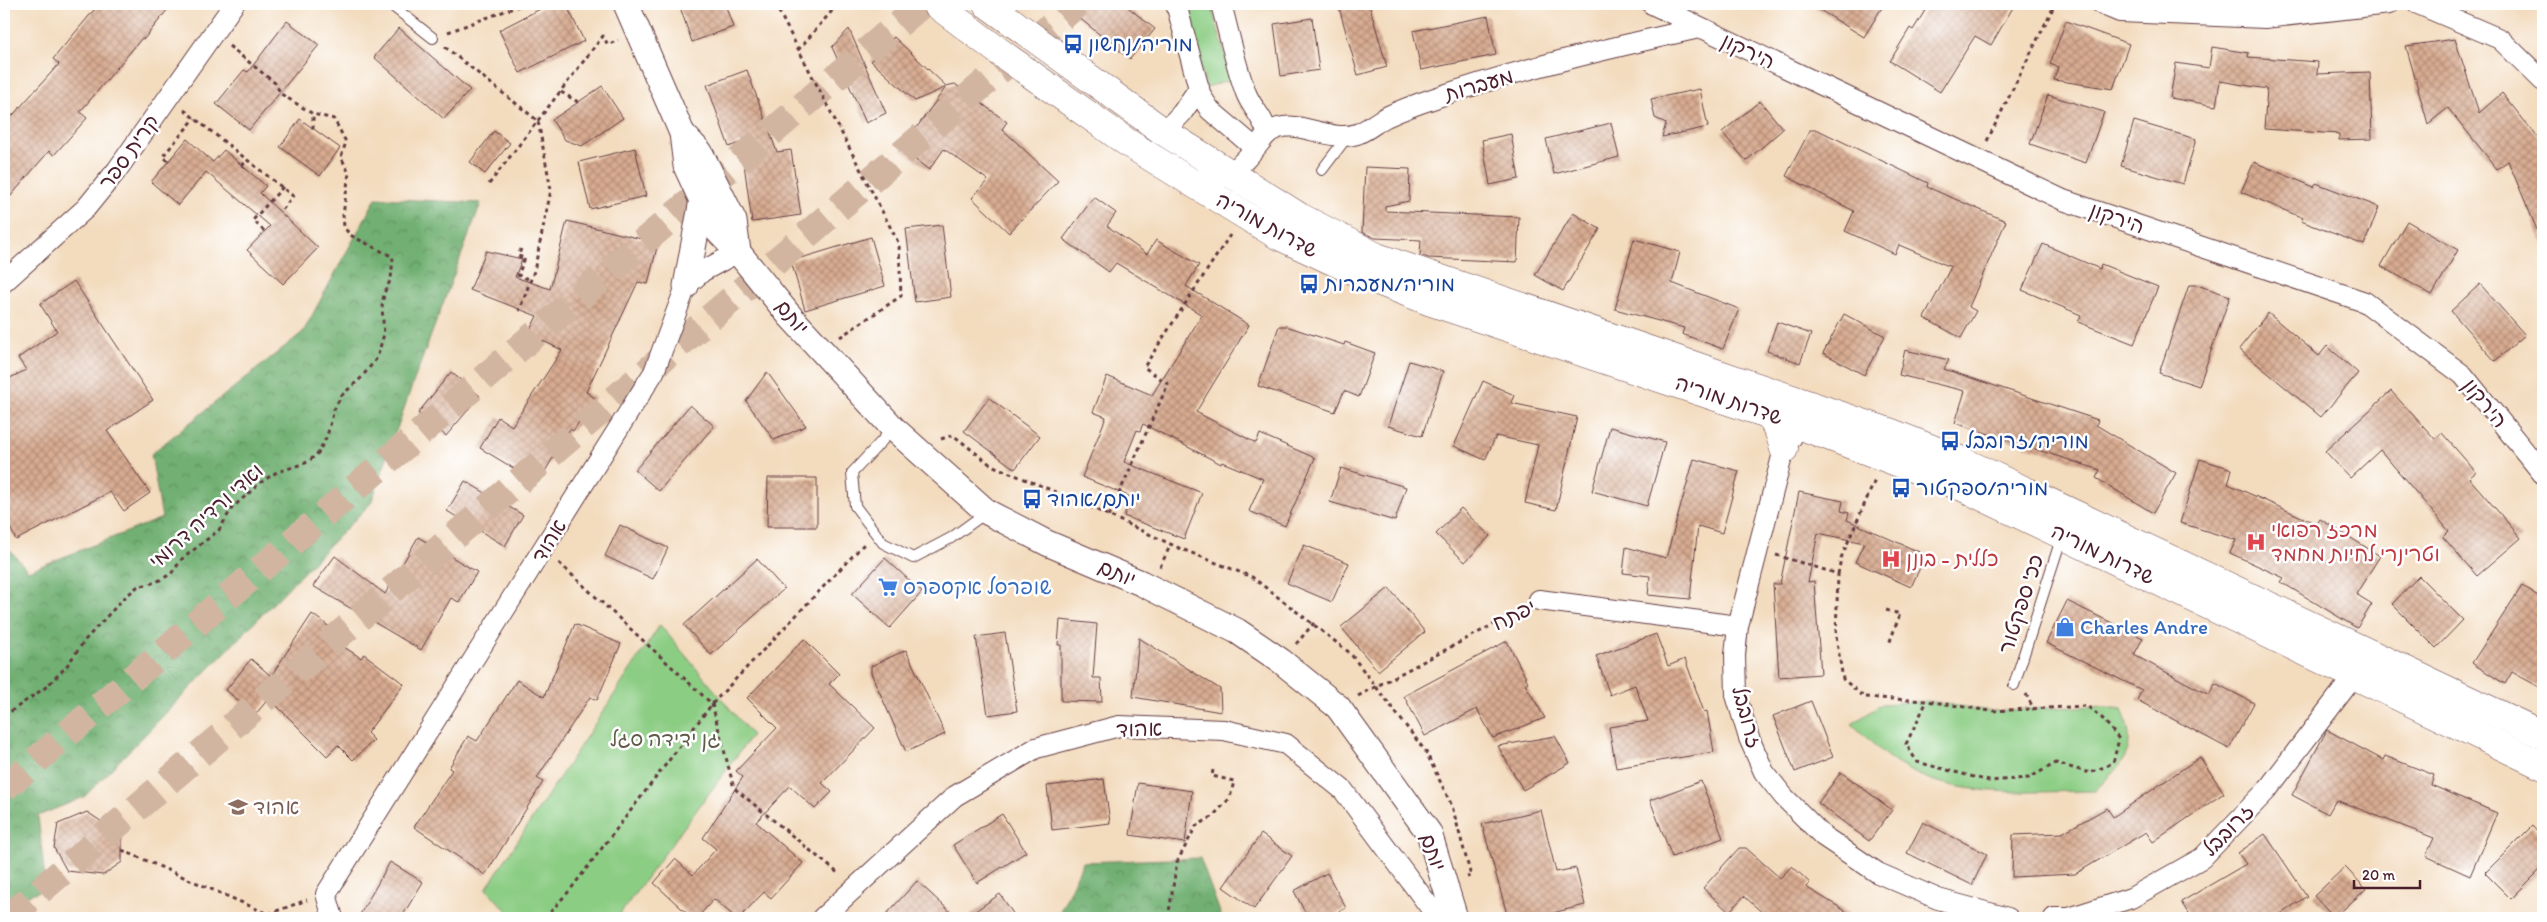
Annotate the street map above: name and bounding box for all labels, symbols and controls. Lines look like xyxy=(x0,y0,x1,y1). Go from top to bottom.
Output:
street label: הירקון xyxy=(1717,27,1779,75)
place label: מוריה/נחשון xyxy=(1088,31,1193,57)
bus stop icon: מוריה/נחשון xyxy=(1062,33,1084,55)
street label: מעברות xyxy=(1440,63,1516,107)
street label: קרית ספר xyxy=(93,109,164,194)
street label: שדרות מוריה xyxy=(1212,186,1322,263)
street label: הירקון xyxy=(2086,197,2148,239)
place label: מוריה/מעברות xyxy=(1322,271,1455,296)
bus stop icon: מוריה/מעברות xyxy=(1298,273,1320,295)
street label: יותם xyxy=(770,294,814,339)
street label: שדרות מוריה xyxy=(1672,369,1786,430)
street label: הירקון xyxy=(2457,373,2513,433)
place label: מוריה/זרובבל xyxy=(1965,428,2089,453)
bus stop icon: מוריה/זרובבל xyxy=(1939,430,1961,452)
street label: ואדי ורדיה דרומי xyxy=(143,458,268,573)
place label: מוריה/ספקטור xyxy=(1916,475,2048,501)
bus stop icon: מוריה/ספקטור xyxy=(1890,477,1912,499)
place label: יותם/אהוד xyxy=(1047,486,1141,511)
bus stop icon: יותם/אהוד xyxy=(1021,488,1043,510)
street label: אהוד xyxy=(526,514,571,567)
place label: מרכז רפואי וטרינרי לחיות מחמד xyxy=(2271,517,2440,566)
street label: שדרות מוריה xyxy=(2047,518,2159,589)
hospital icon: מרכז רפואי וטרינרי לחיות מחמד xyxy=(2245,531,2267,553)
place label: כללית - בונן xyxy=(1906,546,1998,572)
hospital icon: כללית - בונן xyxy=(1880,548,1902,570)
street label: ככ' ספקטור xyxy=(1993,551,2049,657)
street label: יותם xyxy=(1095,554,1140,592)
place label: שופרסל אקספרס xyxy=(903,574,1051,599)
supermarket icon: שופרסל אקספרס xyxy=(877,576,899,598)
street label: יפתח xyxy=(1488,594,1540,635)
place label: Charles Andre xyxy=(2080,614,2208,639)
shop icon: Charles Andre xyxy=(2054,616,2076,638)
street label: זרובבל xyxy=(1727,683,1768,751)
street label: אהוד xyxy=(1116,716,1162,741)
park label: גן ידידה סגל xyxy=(610,726,720,752)
place label: אהוד xyxy=(253,794,299,819)
school or university icon: אהוד xyxy=(227,796,249,818)
street label: זרובבל xyxy=(2197,798,2259,861)
street label: יותם xyxy=(1415,830,1452,874)
scale bar xyxy=(2354,857,2421,889)
text: 20 m xyxy=(2362,866,2396,884)

